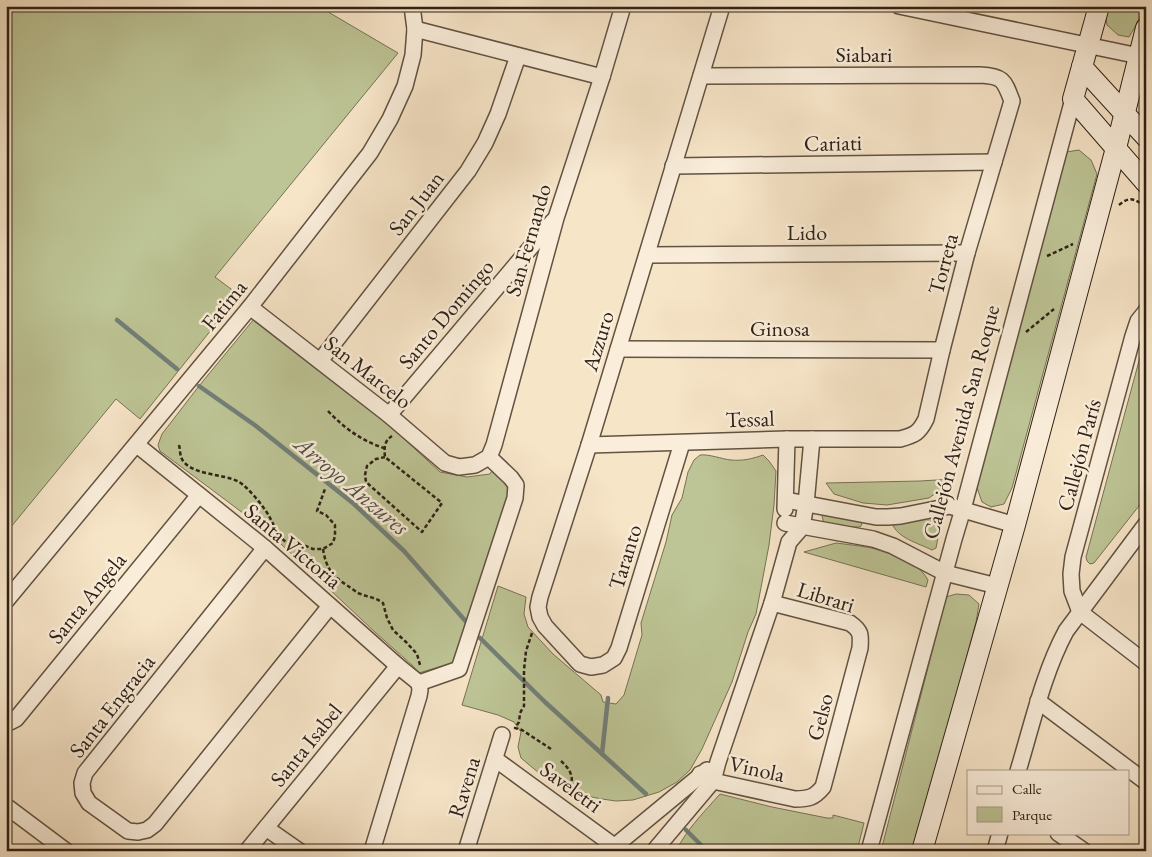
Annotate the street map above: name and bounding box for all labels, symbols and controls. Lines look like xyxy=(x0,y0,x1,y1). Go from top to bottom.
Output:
street label: Siabari xyxy=(836,40,892,69)
street label: Cariati xyxy=(804,128,862,158)
street label: San Juan xyxy=(382,164,451,241)
street label: San Fernando xyxy=(498,180,558,300)
street label: Lido xyxy=(787,218,827,247)
street label: Torreta xyxy=(921,230,965,298)
street label: Santo Domingo xyxy=(392,253,501,375)
street label: Fatima xyxy=(195,273,254,336)
street label: Callejón Avenida San Roque xyxy=(916,301,1006,542)
street label: Azzuro xyxy=(575,307,621,375)
street label: Ginosa xyxy=(750,314,810,343)
street label: San Marcelo xyxy=(318,329,418,415)
street label: Callejón París xyxy=(1050,396,1108,514)
street label: Tessal xyxy=(725,404,775,434)
water label: Arroyo Anzures xyxy=(287,427,416,542)
street label: Santa Victoria xyxy=(238,497,348,595)
street label: Taranto xyxy=(601,521,649,593)
street label: Santa Angela xyxy=(41,546,133,650)
street label: Librari xyxy=(794,575,858,619)
street label: Santa Engracia xyxy=(63,648,162,764)
street label: Gelso xyxy=(800,690,840,744)
street label: Santa Isabel xyxy=(263,697,349,793)
street label: Vinola xyxy=(727,749,788,789)
street label: Ravena xyxy=(441,753,487,821)
street label: Saveletri xyxy=(534,755,608,819)
legend xyxy=(967,770,1130,834)
text: Calle xyxy=(1012,779,1042,798)
text: Parque xyxy=(1012,805,1052,824)

